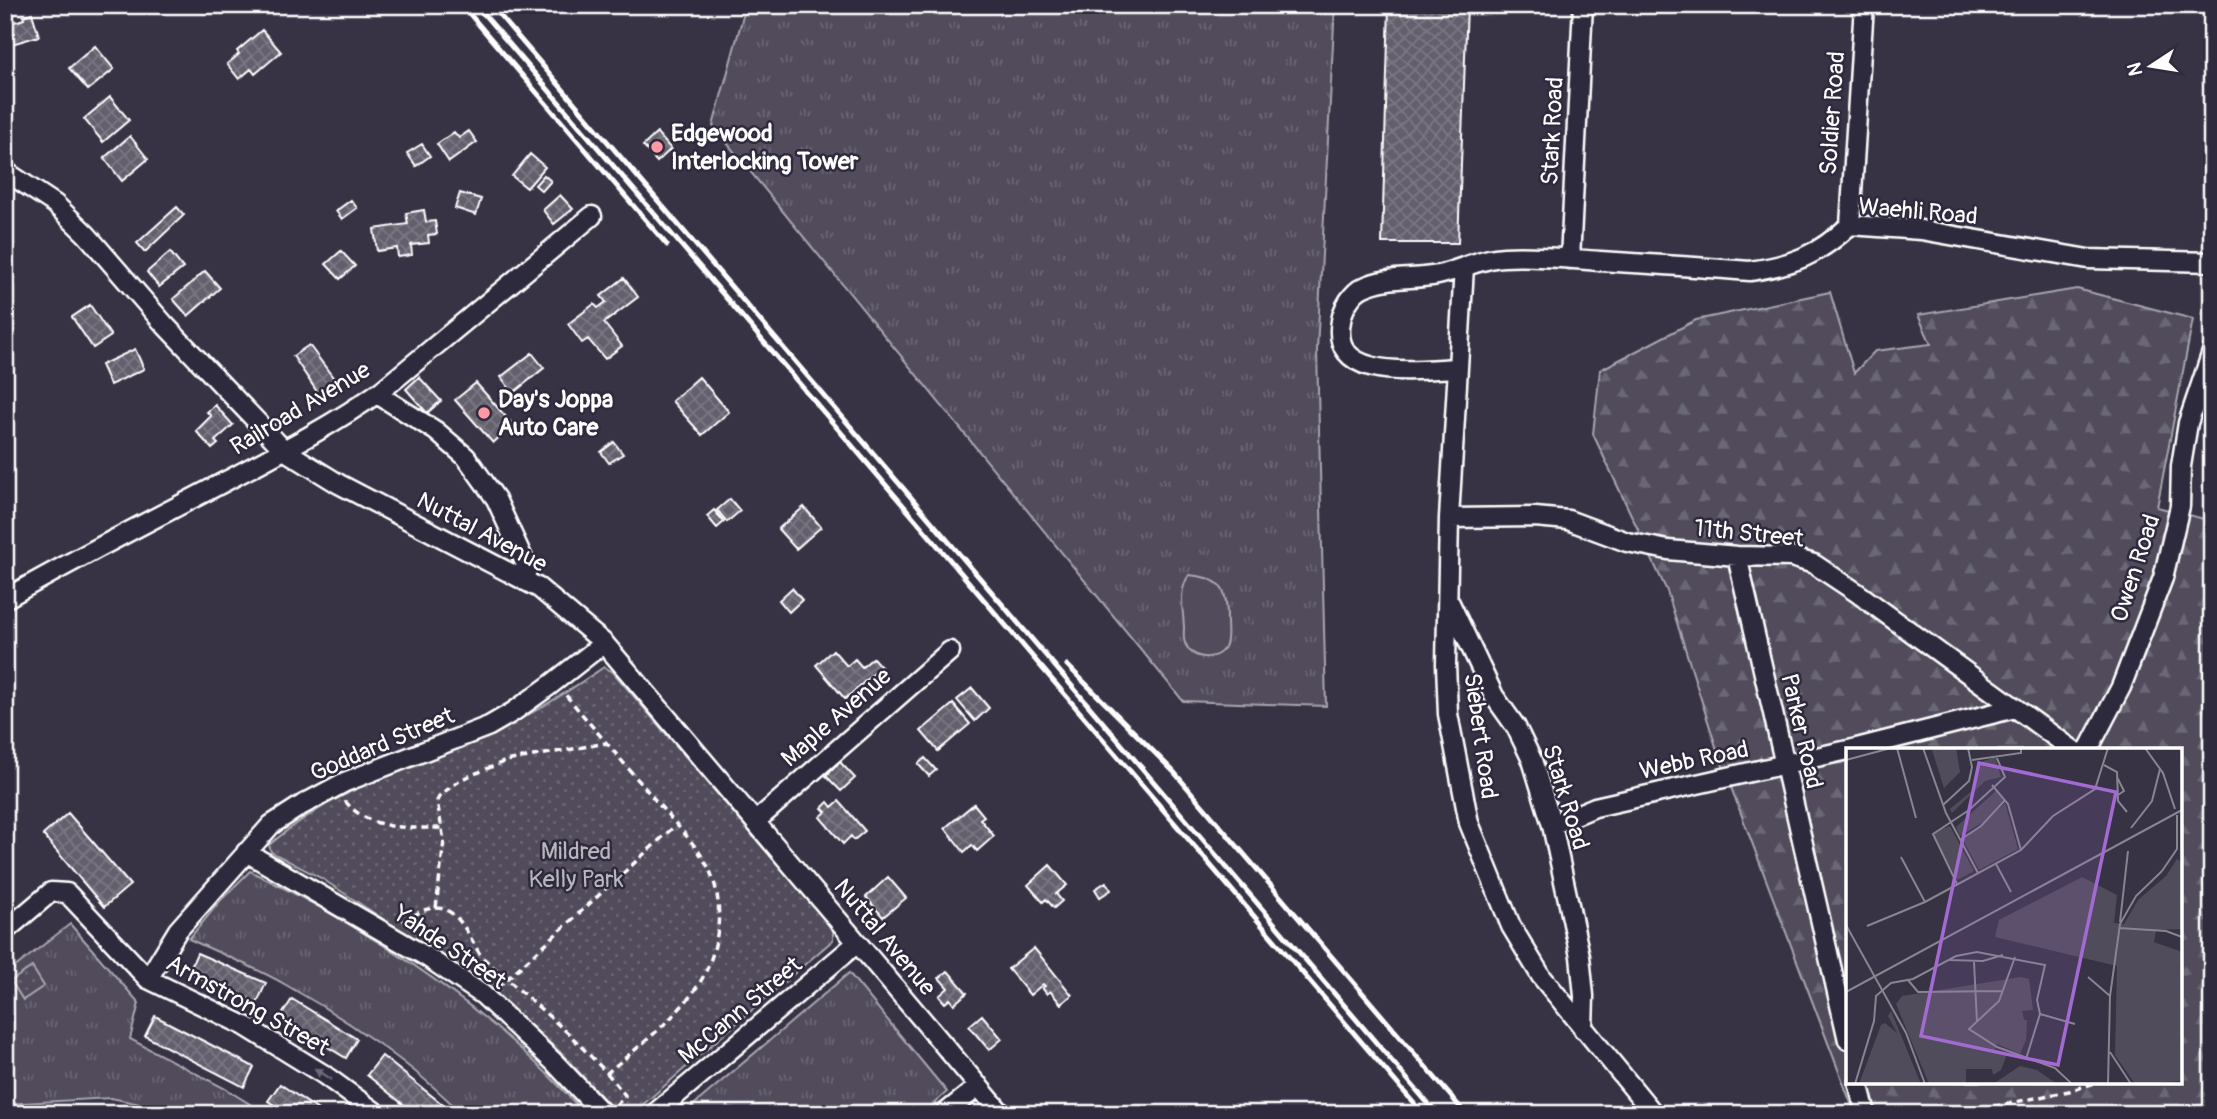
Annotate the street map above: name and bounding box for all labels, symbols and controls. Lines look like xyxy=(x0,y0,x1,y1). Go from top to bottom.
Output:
north arrow xyxy=(2116,32,2186,102)
street label: Soldier Road xyxy=(1814,50,1851,176)
text: N xyxy=(2122,60,2148,78)
street label: Stark Road xyxy=(1535,76,1570,186)
place label: Edgewood Interlocking Tower xyxy=(671,119,859,176)
marker: Edgewood Interlocking Tower xyxy=(649,139,665,155)
street label: Waehli Road xyxy=(1857,192,1979,231)
street label: Railroad Avenue xyxy=(225,355,376,462)
place label: Day's Joppa Auto Care xyxy=(498,385,613,442)
marker: Day's Joppa Auto Care xyxy=(476,405,492,421)
street label: Nuttal Avenue xyxy=(412,486,552,579)
street label: Owen Road xyxy=(2104,511,2166,626)
street label: 11th Street xyxy=(1693,513,1805,554)
street label: Maple Avenue xyxy=(775,662,897,773)
street label: Siebert Road xyxy=(1457,671,1504,801)
street label: Parker Road xyxy=(1774,671,1829,792)
street label: Goddard Street xyxy=(306,701,459,788)
street label: Webb Road xyxy=(1637,735,1751,786)
street label: Stark Road xyxy=(1536,741,1595,853)
inset map xyxy=(1846,748,2182,1084)
park label: Mildred Kelly Park xyxy=(528,837,624,894)
street label: Nuttal Avenue xyxy=(827,873,942,1002)
street label: Yahde Street xyxy=(387,899,512,996)
street label: Armstrong Street xyxy=(161,949,335,1062)
street label: McCann Street xyxy=(673,950,808,1070)
one-way arrow xyxy=(314,1067,332,1081)

